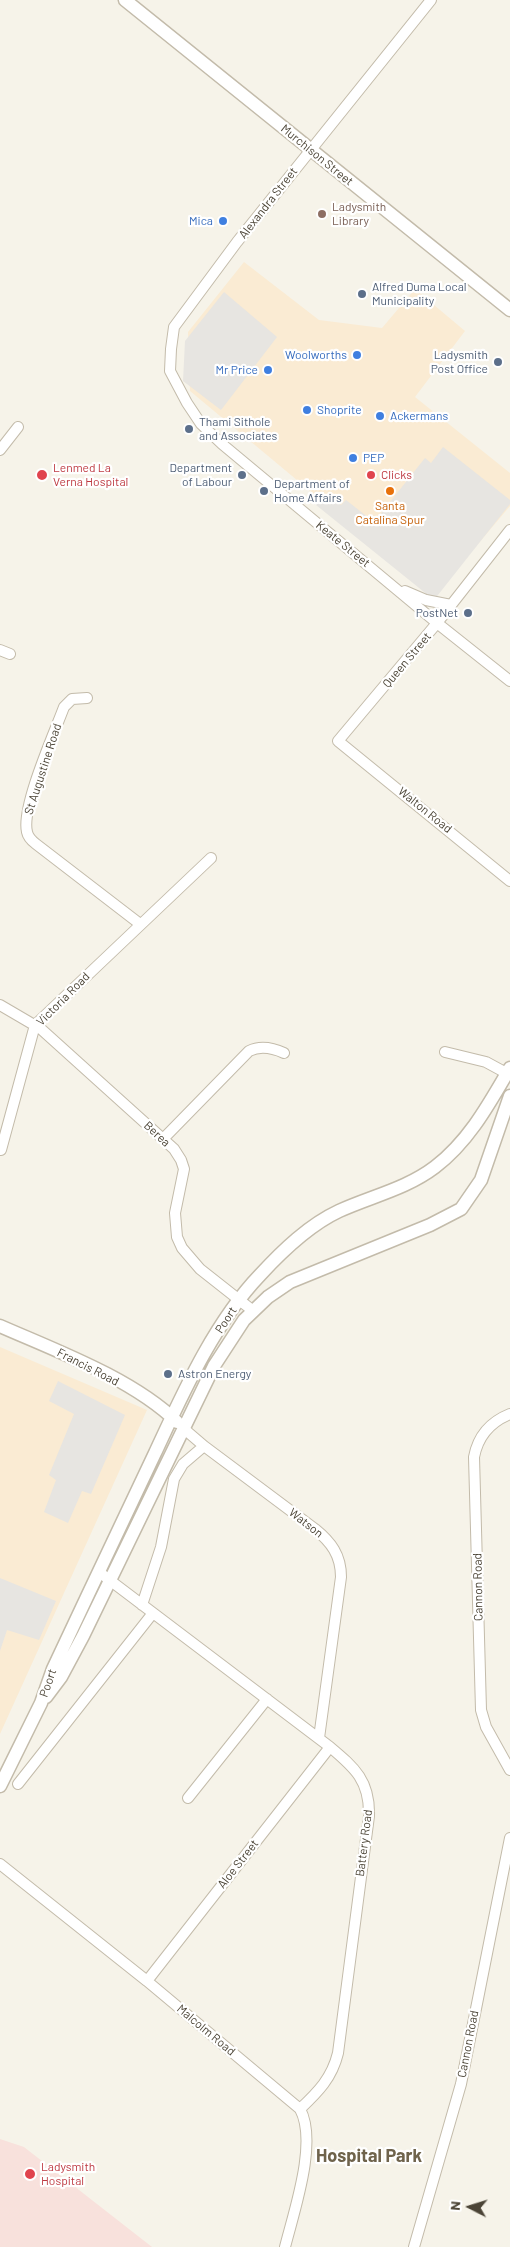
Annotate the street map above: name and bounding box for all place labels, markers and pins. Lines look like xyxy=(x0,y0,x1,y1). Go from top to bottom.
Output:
place label: Ladysmith Library xyxy=(332,200,386,228)
marker: Ladysmith Library xyxy=(316,208,328,220)
place label: Mica xyxy=(189,214,213,228)
marker: Mica xyxy=(217,215,229,227)
place label: Alfred Duma Local Municipality xyxy=(372,280,467,308)
marker: Alfred Duma Local Municipality xyxy=(356,288,368,300)
place label: Woolworths xyxy=(285,348,347,362)
place label: Ladysmith Post Office xyxy=(431,348,488,376)
marker: Woolworths xyxy=(351,349,363,361)
marker: Ladysmith Post Office xyxy=(492,356,504,368)
place label: Mr Price xyxy=(216,363,258,377)
marker: Mr Price xyxy=(262,364,274,376)
place label: Shoprite xyxy=(317,403,362,417)
marker: Shoprite xyxy=(301,404,313,416)
place label: Ackermans xyxy=(390,409,448,423)
marker: Ackermans xyxy=(374,410,386,422)
place label: Thami Sithole and Associates xyxy=(199,415,277,443)
marker: Thami Sithole and Associates xyxy=(183,423,195,435)
place label: PEP xyxy=(363,451,384,465)
marker: PEP xyxy=(347,452,359,464)
place label: Lenmed La Verna Hospital xyxy=(53,461,128,489)
place label: Department of Labour xyxy=(169,461,232,489)
marker: Lenmed La Verna Hospital xyxy=(35,468,49,482)
place label: Clicks xyxy=(381,468,412,482)
marker: Department of Labour xyxy=(236,469,248,481)
marker: Clicks xyxy=(365,469,377,481)
place label: Department of Home Affairs xyxy=(274,477,350,505)
marker: Department of Home Affairs xyxy=(258,485,270,497)
marker: Santa Catalina Spur xyxy=(384,485,396,497)
place label: Santa Catalina Spur xyxy=(355,499,425,527)
place label: PostNet xyxy=(416,606,458,620)
marker: PostNet xyxy=(462,607,474,619)
place label: Astron Energy xyxy=(178,1367,251,1381)
marker: Astron Energy xyxy=(162,1368,174,1380)
place label: Ladysmith Hospital xyxy=(41,2160,95,2188)
marker: Ladysmith Hospital xyxy=(23,2167,37,2181)

